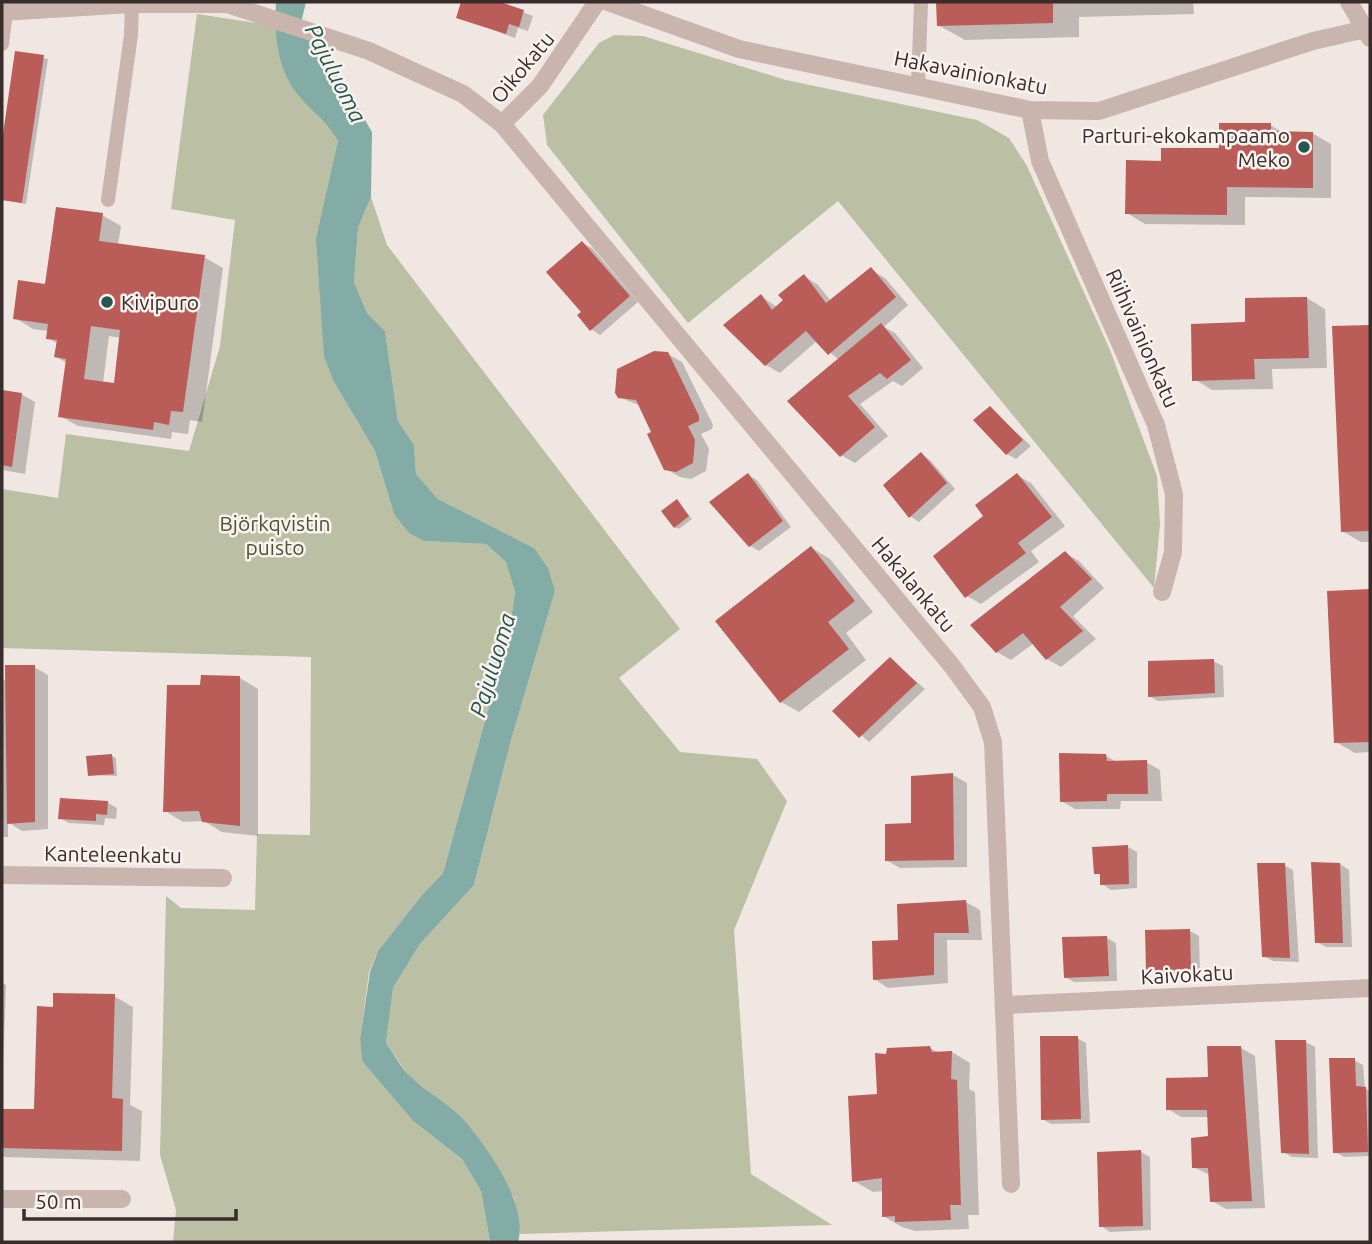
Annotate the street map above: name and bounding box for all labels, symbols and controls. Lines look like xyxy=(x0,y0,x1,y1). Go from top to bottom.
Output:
water label: Pajuluoma xyxy=(301,20,371,126)
street label: Oikokatu xyxy=(485,27,559,107)
street label: Hakavainionkatu xyxy=(892,45,1050,99)
place label: Parturi-ekokampaamo Meko xyxy=(1082,123,1290,171)
marker: Parturi-ekokampaamo Meko xyxy=(1296,139,1312,155)
street label: Riihivainionkatu xyxy=(1102,265,1184,411)
place label: Kivipuro xyxy=(121,290,199,314)
marker: Kivipuro xyxy=(99,294,115,310)
park label: Björkqvistin puisto xyxy=(220,511,331,559)
street label: Hakalankatu xyxy=(867,532,961,636)
water label: Pajuluoma xyxy=(464,610,520,720)
street label: Kanteleenkatu xyxy=(44,841,182,867)
street label: Kaivokatu xyxy=(1140,960,1234,988)
scale bar xyxy=(24,1178,236,1222)
text: 50 m xyxy=(35,1189,82,1213)

